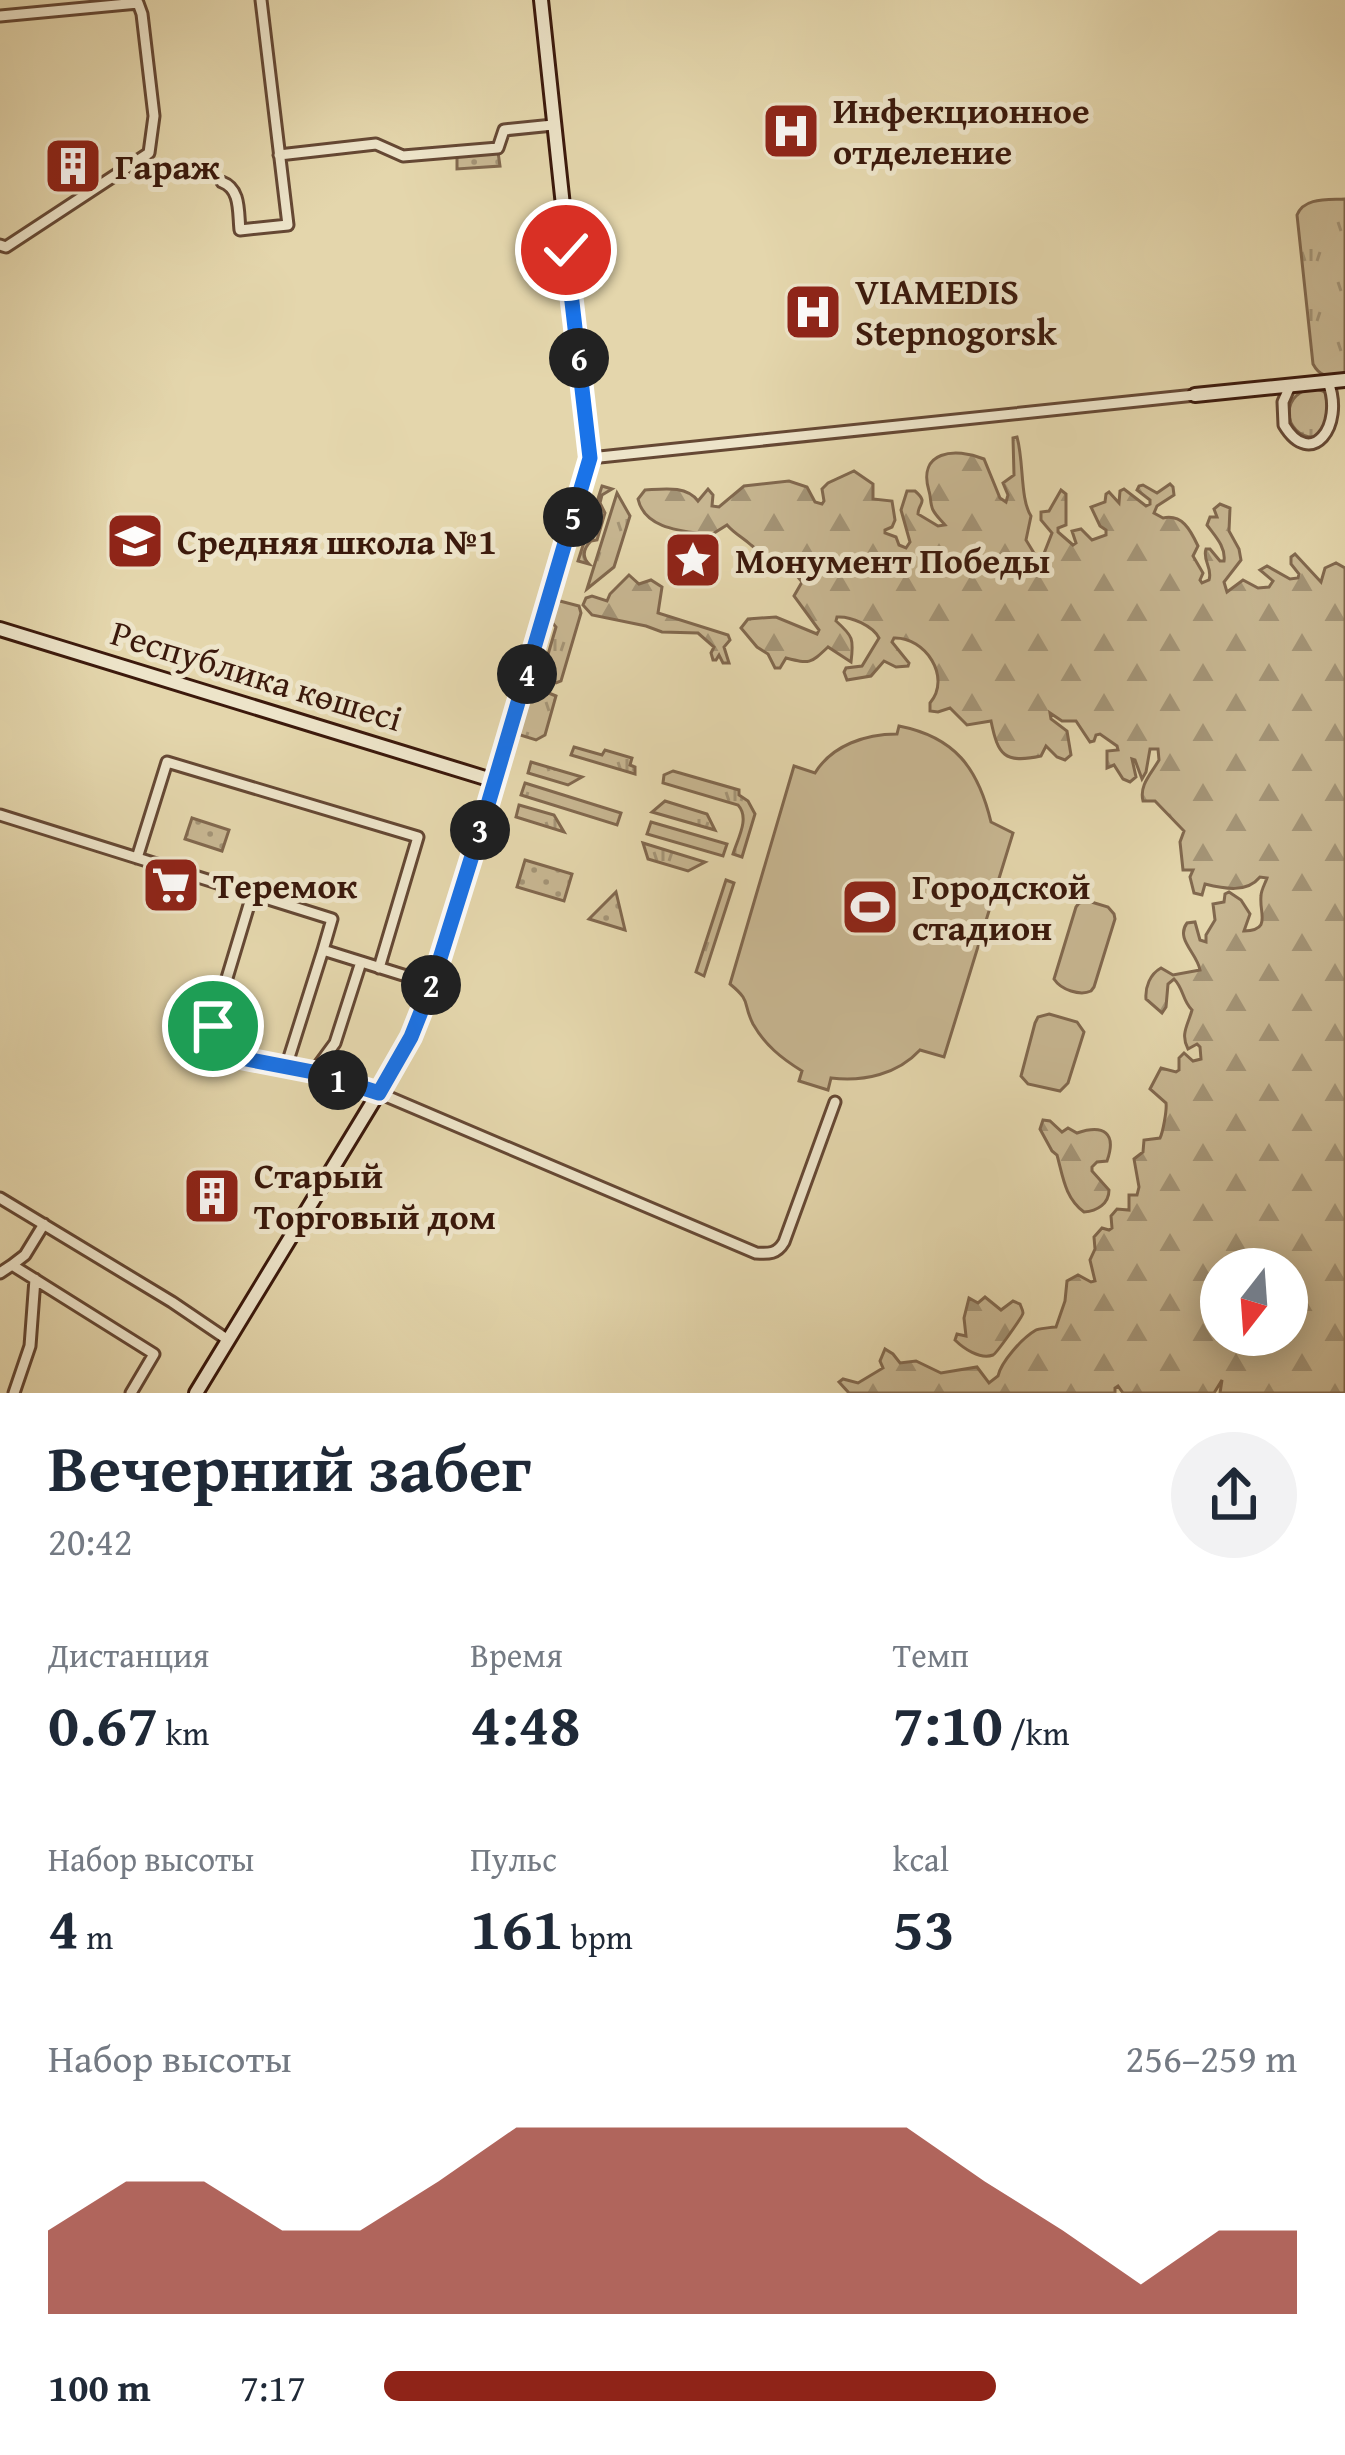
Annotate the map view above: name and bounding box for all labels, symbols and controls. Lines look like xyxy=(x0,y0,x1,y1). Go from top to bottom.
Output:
place label: Инфекционное отделение xyxy=(833,83,1090,177)
hospital icon: Инфекционное отделение xyxy=(760,100,822,162)
building icon: Гараж xyxy=(42,135,104,197)
place label: Гараж xyxy=(115,139,220,192)
pin xyxy=(515,199,617,301)
icon: check xyxy=(533,217,599,283)
place label: VIAMEDIS Stepnogorsk xyxy=(855,264,1057,358)
hospital icon: VIAMEDIS Stepnogorsk xyxy=(782,281,844,343)
pin: 6 xyxy=(549,328,609,388)
text: 6 xyxy=(570,334,588,382)
pin: 5 xyxy=(543,487,603,547)
text: 5 xyxy=(564,493,582,541)
school or university icon: Средняя школа №1 xyxy=(104,510,166,572)
place label: Средняя школа №1 xyxy=(177,514,497,567)
place icon: Монумент Победы xyxy=(662,529,724,591)
place label: Монумент Победы xyxy=(735,533,1050,586)
street label: Республика көшесі xyxy=(105,605,409,744)
pin: 4 xyxy=(497,644,557,704)
text: 4 xyxy=(518,650,536,698)
pin: 3 xyxy=(450,800,510,860)
text: 3 xyxy=(471,806,489,854)
supermarket icon: Теремок xyxy=(140,854,202,916)
place label: Теремок xyxy=(213,858,357,911)
place label: Городской стадион xyxy=(912,859,1090,953)
sports icon: Городской стадион xyxy=(839,876,901,938)
pin: 2 xyxy=(401,955,461,1015)
text: 2 xyxy=(422,961,440,1009)
pin xyxy=(162,975,264,1077)
icon: arrive xyxy=(180,993,246,1059)
pin: 1 xyxy=(308,1050,368,1110)
text: 1 xyxy=(329,1056,347,1104)
place label: Старый Торговый дом xyxy=(254,1148,496,1242)
building icon: Старый Торговый дом xyxy=(181,1165,243,1227)
north arrow xyxy=(1200,1248,1308,1356)
map controls xyxy=(1200,1248,1308,1356)
text: Вечерний забег xyxy=(48,1418,531,1515)
button: share xyxy=(1171,1432,1297,1558)
text: 20:42 xyxy=(48,1512,133,1569)
text: Дистанция xyxy=(48,1631,209,1679)
text: Время xyxy=(470,1631,563,1679)
text: Темп xyxy=(893,1631,969,1679)
text: 0.67 xyxy=(48,1679,158,1767)
text: 4:48 xyxy=(470,1679,581,1767)
text: 7:10 xyxy=(893,1679,1003,1767)
text: km xyxy=(158,1709,209,1757)
text: /km xyxy=(1003,1709,1069,1757)
text: Набор высоты xyxy=(48,1835,254,1883)
text: Пульс xyxy=(470,1835,557,1883)
text: kcal xyxy=(893,1835,949,1883)
text: 4 xyxy=(48,1883,79,1971)
text: 161 xyxy=(470,1883,564,1971)
text: 53 xyxy=(893,1883,955,1971)
text: m xyxy=(79,1913,113,1961)
text: bpm xyxy=(564,1913,633,1961)
text: Набор высоты xyxy=(48,2029,292,2086)
text: 256–259 m xyxy=(1125,2029,1297,2086)
text: 100 m xyxy=(48,2358,151,2415)
text: 7:17 xyxy=(240,2358,306,2415)

